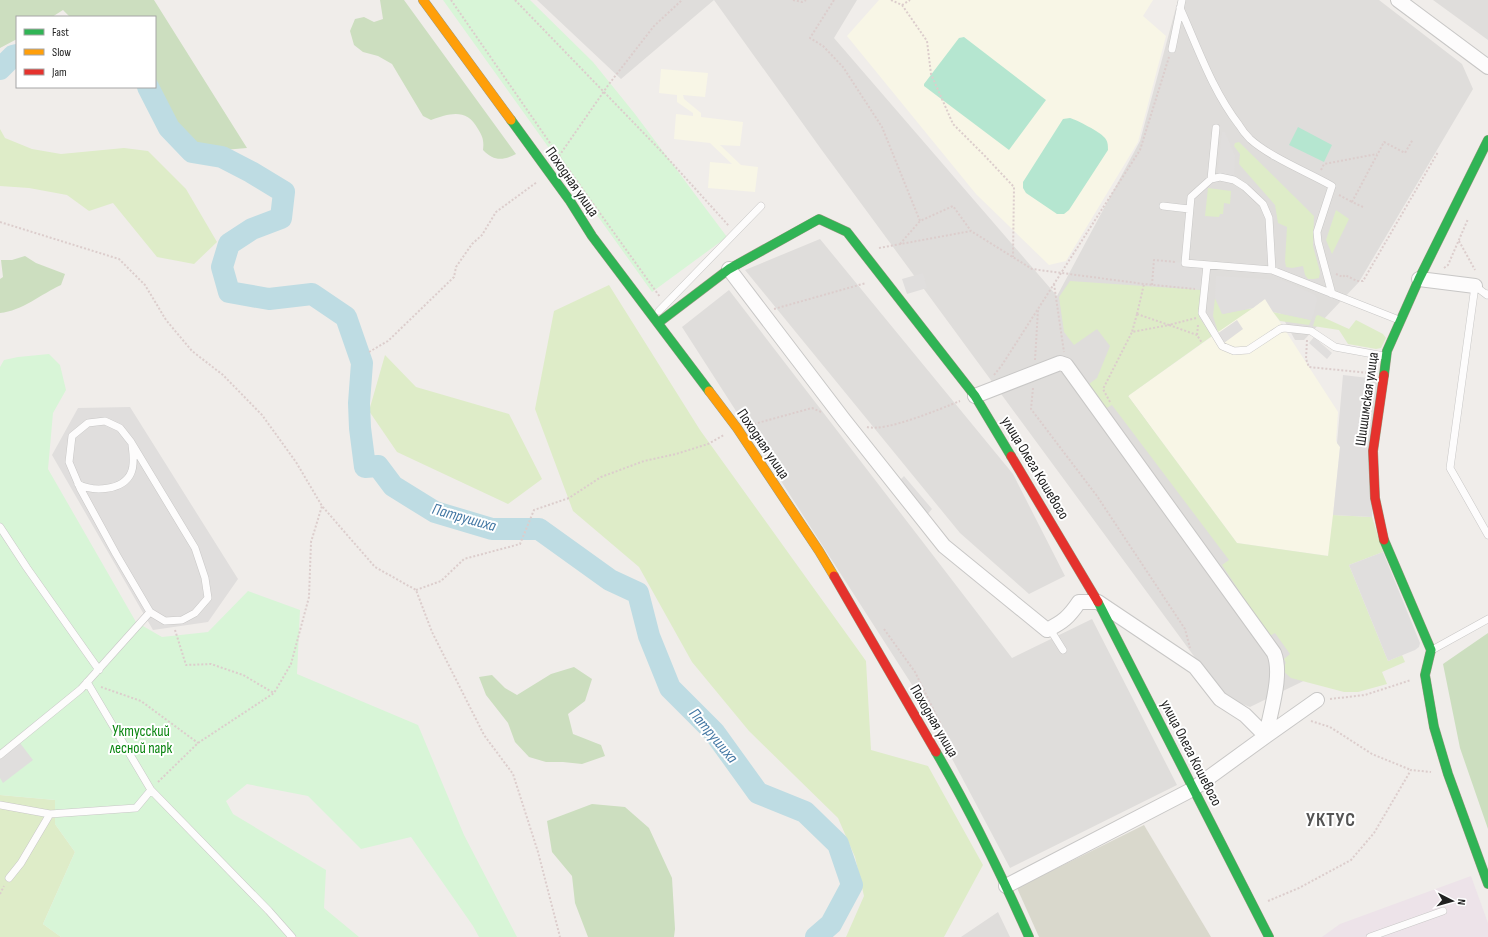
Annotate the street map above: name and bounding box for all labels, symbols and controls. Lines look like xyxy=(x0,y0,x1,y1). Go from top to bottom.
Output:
legend xyxy=(16,16,156,88)
text: Fast xyxy=(52,25,69,40)
text: Slow xyxy=(52,45,71,60)
text: Jam xyxy=(51,65,67,80)
street label: Походная улица xyxy=(541,143,603,221)
street label: Шишимская улица xyxy=(1351,351,1383,447)
street label: Походная улица xyxy=(732,405,794,483)
street label: улица Олега Кошевого xyxy=(997,413,1073,523)
water label: Патрушиха xyxy=(430,500,499,536)
street label: Походная улица xyxy=(905,681,963,761)
street label: улица Олега Кошевого xyxy=(1156,697,1226,809)
water label: Патрушиха xyxy=(685,705,742,768)
park label: Уктусский лесной парк xyxy=(110,722,173,758)
district label: УКТУС xyxy=(1306,809,1356,832)
north arrow xyxy=(1432,881,1472,921)
text: N xyxy=(1455,898,1468,906)

